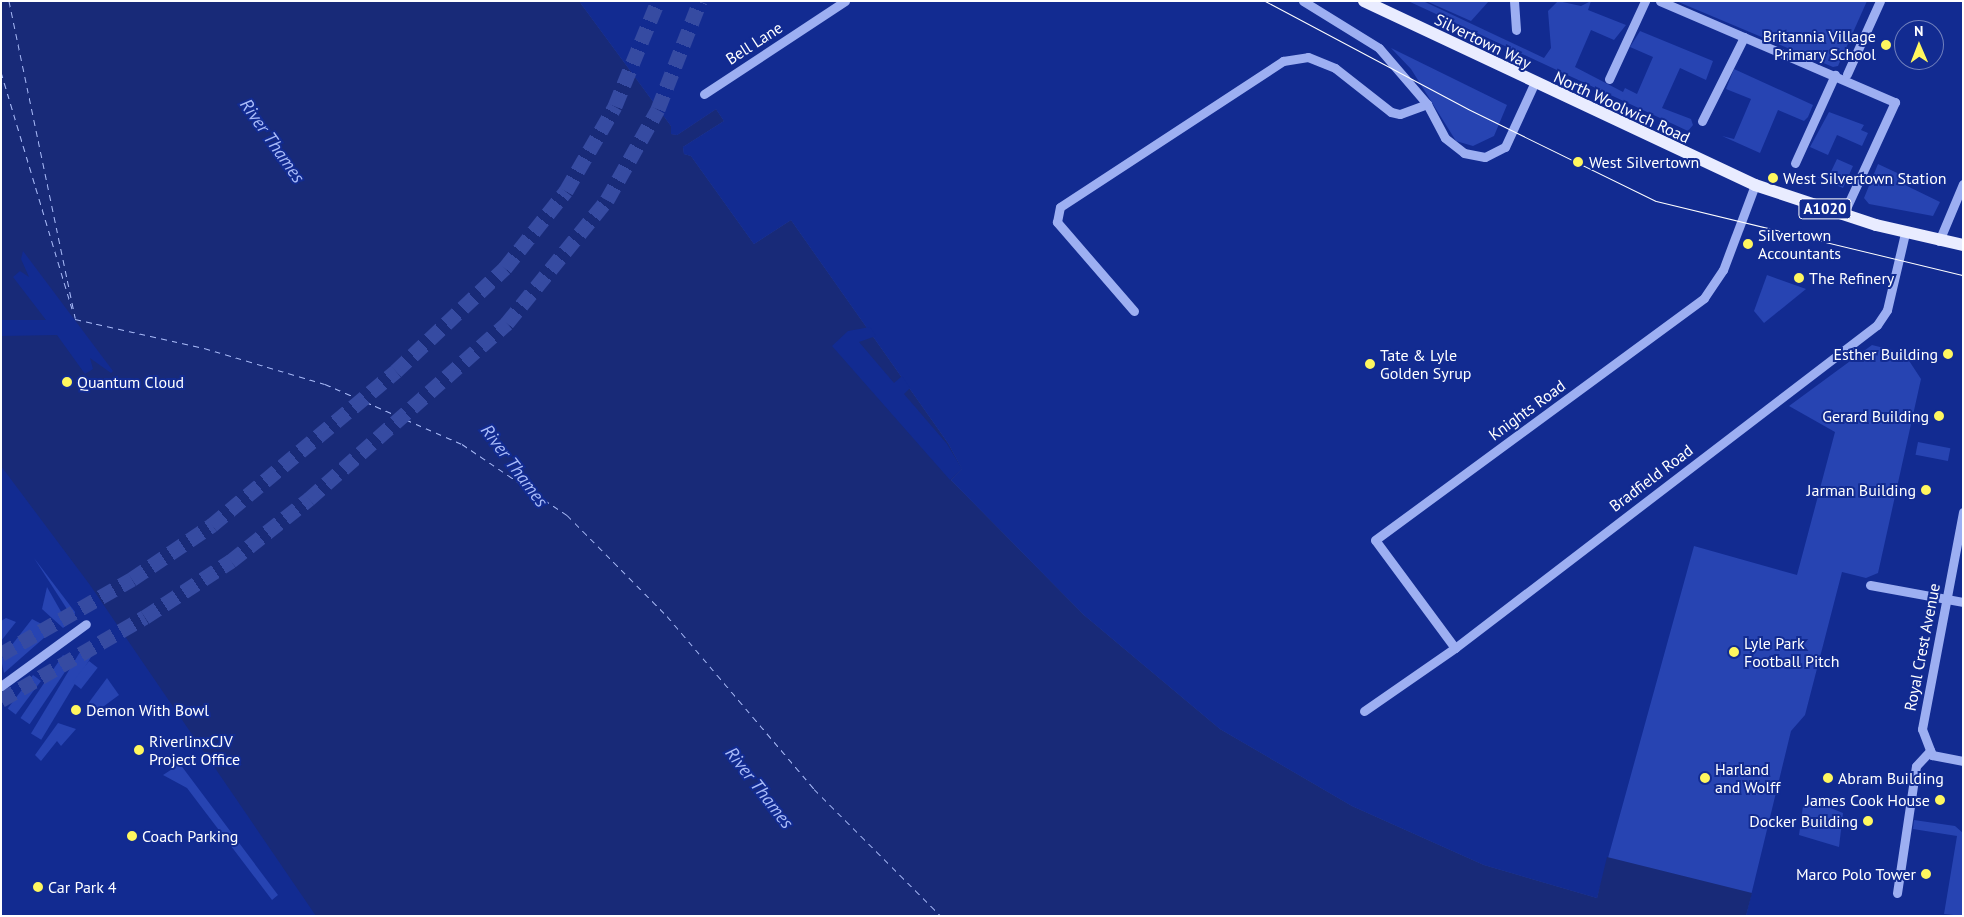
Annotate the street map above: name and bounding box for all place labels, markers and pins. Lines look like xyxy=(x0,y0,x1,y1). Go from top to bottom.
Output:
place label: Britannia Village Primary School xyxy=(1762,26,1876,64)
marker: Britannia Village Primary School xyxy=(1880,39,1892,51)
place label: West Silvertown xyxy=(1589,152,1699,172)
marker: West Silvertown xyxy=(1571,155,1585,169)
place label: West Silvertown Station xyxy=(1783,168,1947,188)
marker: West Silvertown Station xyxy=(1767,172,1779,184)
place label: Silvertown Accountants xyxy=(1758,225,1841,263)
marker: Silvertown Accountants xyxy=(1742,238,1754,250)
place label: The Refinery xyxy=(1809,268,1894,288)
marker: The Refinery xyxy=(1793,272,1805,284)
place label: Esther Building xyxy=(1834,344,1938,364)
place label: Tate & Lyle Golden Syrup xyxy=(1380,345,1471,383)
marker: Esther Building xyxy=(1942,348,1954,360)
marker: Tate & Lyle Golden Syrup xyxy=(1364,358,1376,370)
place label: Quantum Cloud xyxy=(77,372,184,392)
marker: Quantum Cloud xyxy=(61,376,73,388)
place label: Gerard Building xyxy=(1822,406,1929,426)
marker: Gerard Building xyxy=(1933,410,1945,422)
place label: Jarman Building xyxy=(1807,480,1916,500)
marker: Jarman Building xyxy=(1920,484,1932,496)
place label: Lyle Park Football Pitch xyxy=(1744,633,1839,671)
marker: Lyle Park Football Pitch xyxy=(1728,646,1740,658)
place label: Demon With Bowl xyxy=(86,700,209,720)
marker: Demon With Bowl xyxy=(70,704,82,716)
place label: RiverlinxCJV Project Office xyxy=(149,731,240,769)
marker: RiverlinxCJV Project Office xyxy=(133,744,145,756)
place label: Harland and Wolff xyxy=(1715,759,1781,797)
place label: Abram Building xyxy=(1838,768,1944,788)
marker: Harland and Wolff xyxy=(1699,772,1711,784)
marker: Abram Building xyxy=(1822,772,1834,784)
place label: James Cook House xyxy=(1805,790,1930,810)
marker: James Cook House xyxy=(1934,794,1946,806)
place label: Docker Building xyxy=(1749,811,1858,831)
marker: Docker Building xyxy=(1862,815,1874,827)
place label: Coach Parking xyxy=(142,826,238,846)
marker: Coach Parking xyxy=(126,830,138,842)
place label: Marco Polo Tower xyxy=(1795,864,1916,884)
marker: Marco Polo Tower xyxy=(1920,868,1932,880)
place label: Car Park 4 xyxy=(48,877,117,897)
marker: Car Park 4 xyxy=(32,881,44,893)

